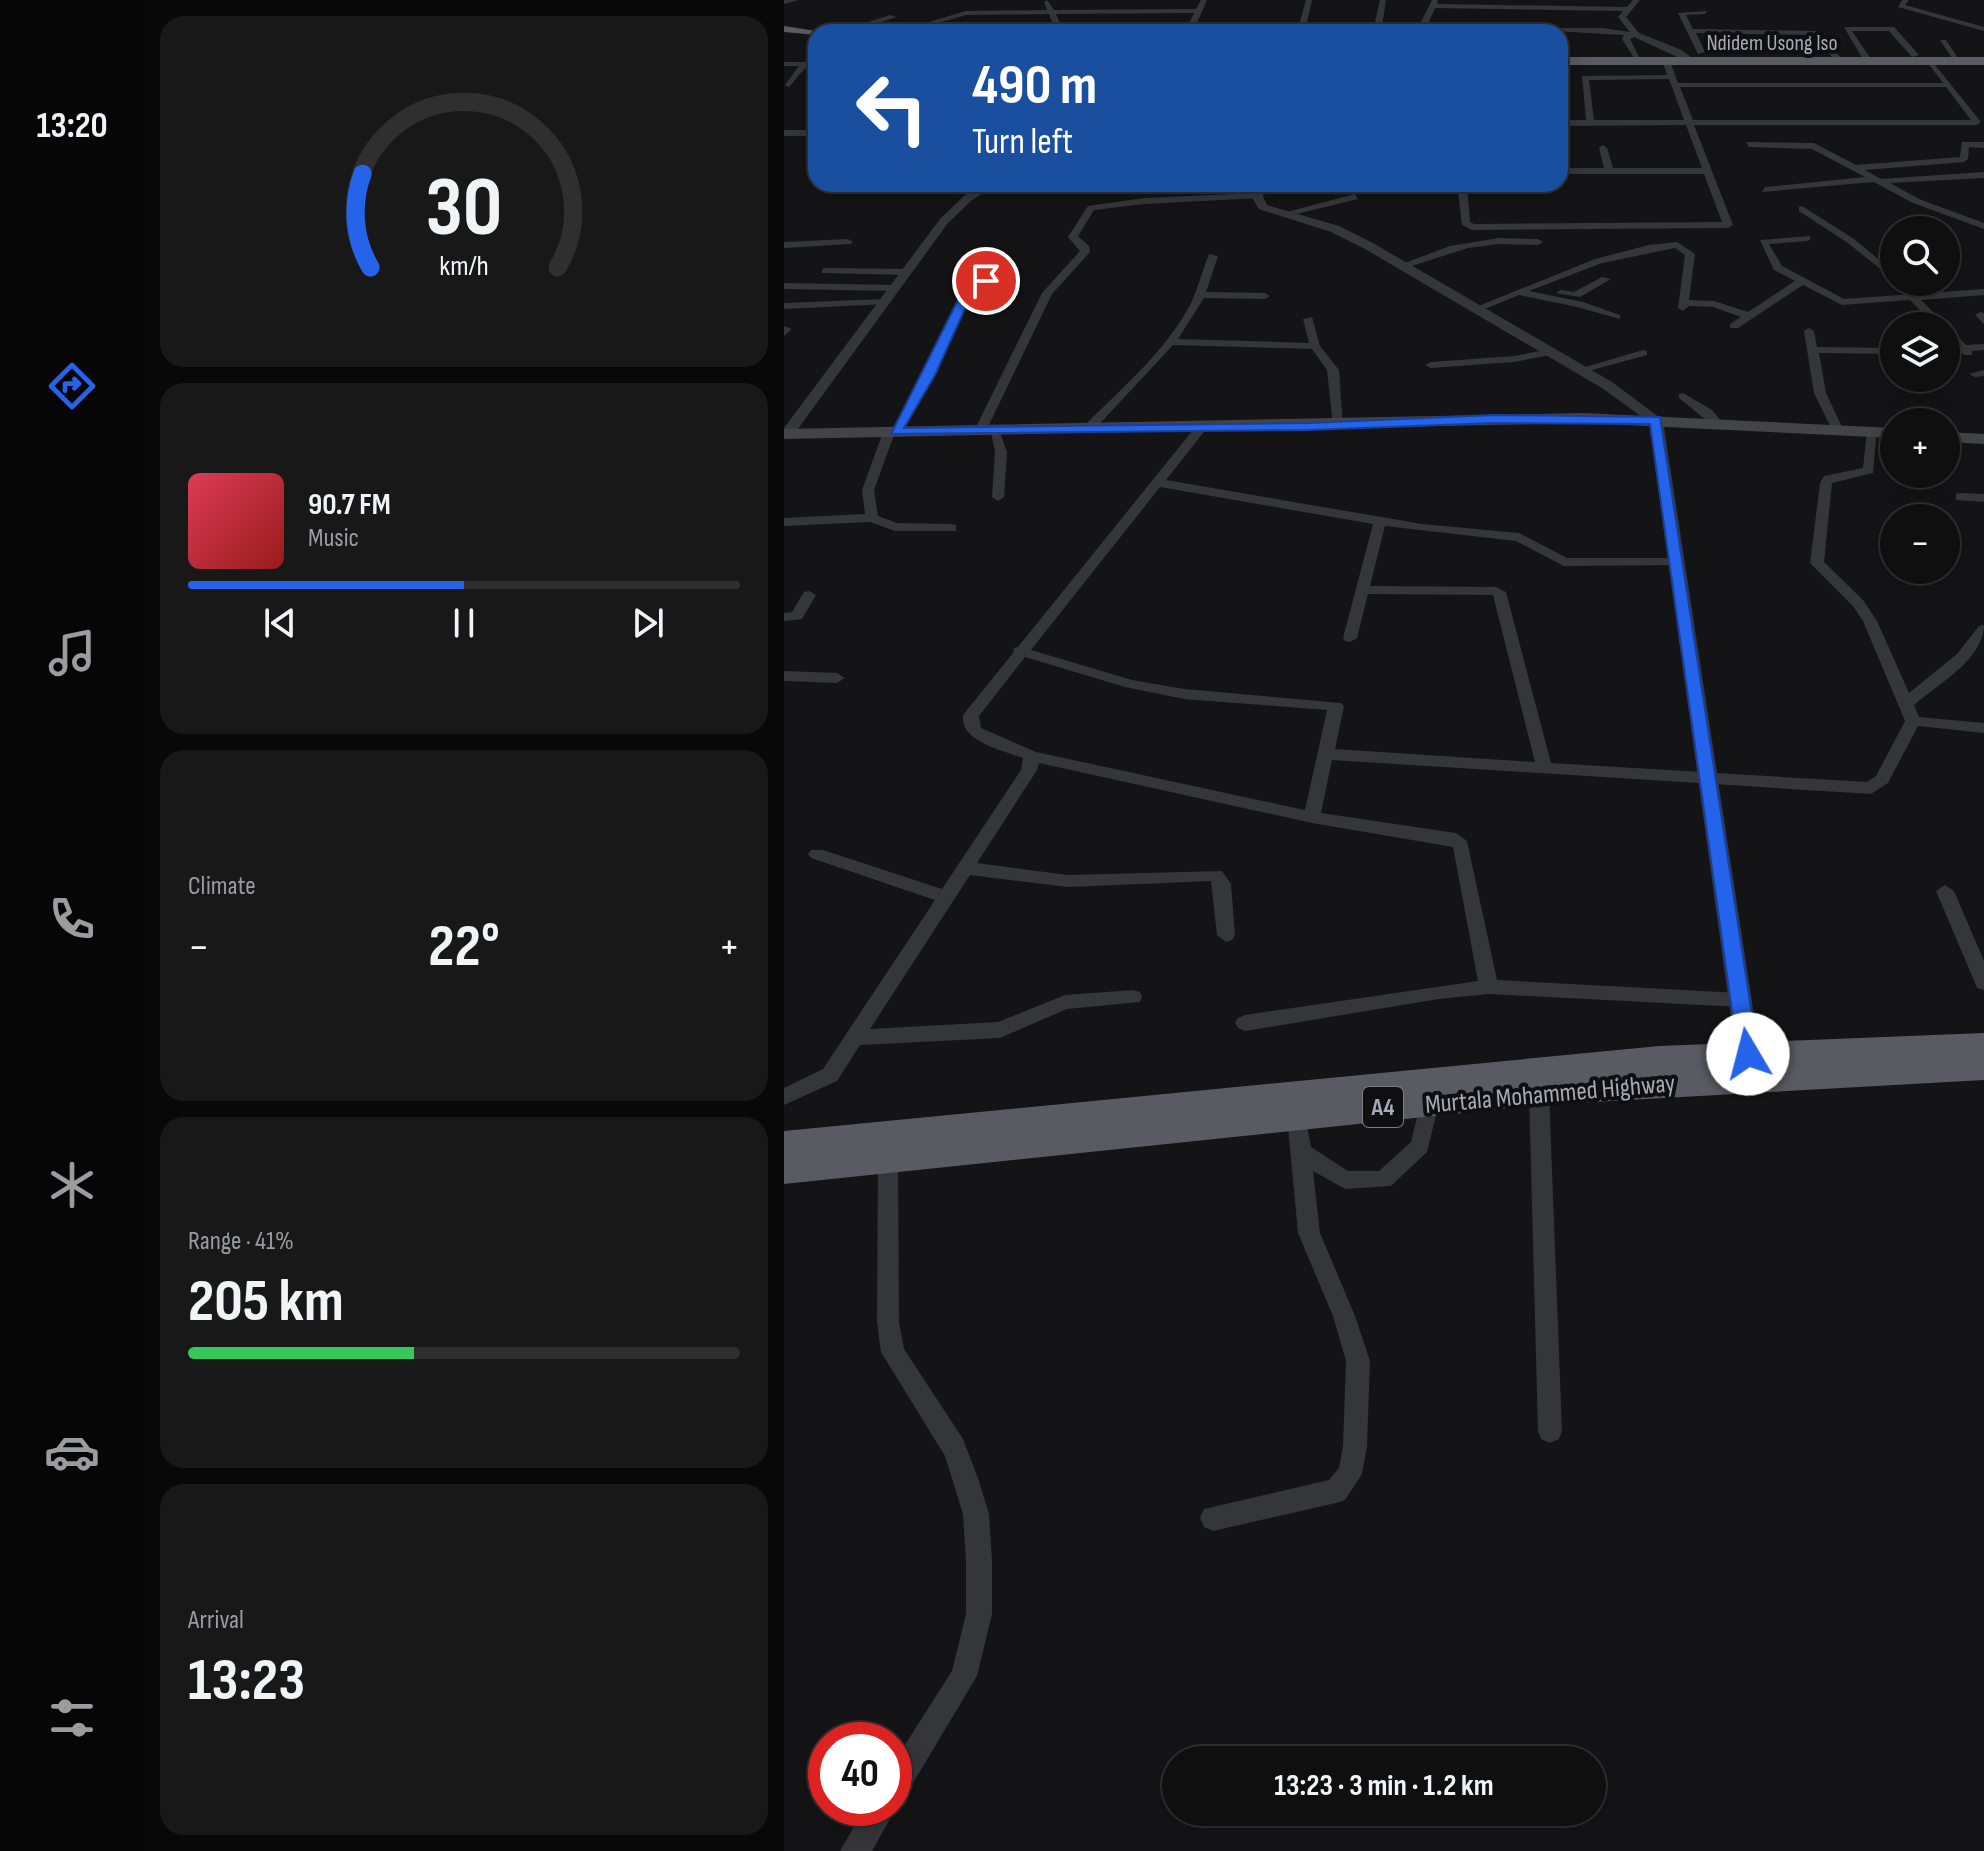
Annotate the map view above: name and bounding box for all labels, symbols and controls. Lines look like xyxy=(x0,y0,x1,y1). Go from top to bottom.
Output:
street label: Ndidem Usong Iso xyxy=(1706,30,1838,57)
text: 490 m xyxy=(972,53,1097,120)
icon: left xyxy=(840,56,944,160)
text: 13:20 xyxy=(36,105,108,148)
text: Turn left xyxy=(972,121,1073,164)
text: 30 xyxy=(426,158,502,258)
map controls xyxy=(1880,216,1960,584)
button: search xyxy=(1880,216,1960,296)
pin xyxy=(952,247,1020,315)
text: km/h xyxy=(439,249,489,284)
icon: arrive xyxy=(964,259,1008,303)
button: layers xyxy=(1880,312,1960,392)
icon: directions xyxy=(44,358,100,414)
button: + xyxy=(1880,408,1960,488)
text: 90.7 FM xyxy=(308,487,391,523)
button: − xyxy=(1880,504,1960,584)
text: Music xyxy=(308,523,359,554)
icon: previous xyxy=(258,601,302,645)
icon: pause xyxy=(442,601,486,645)
icon: next xyxy=(626,601,670,645)
icon: music xyxy=(44,625,100,681)
text: Climate xyxy=(188,871,256,902)
icon: phone xyxy=(44,891,100,947)
text: 22° xyxy=(428,911,500,983)
text: − xyxy=(188,921,210,974)
text: + xyxy=(718,921,740,974)
position arrow xyxy=(1706,1012,1790,1096)
street label: Murtala Mohammed Highway xyxy=(1424,1068,1676,1121)
road number: A4 xyxy=(1363,1087,1403,1127)
icon: climate xyxy=(44,1157,100,1213)
text: Range · 41% xyxy=(188,1226,294,1257)
text: 205 km xyxy=(188,1266,344,1338)
icon: car xyxy=(44,1424,100,1480)
text: Arrival xyxy=(188,1605,244,1636)
text: 13:23 xyxy=(188,1645,305,1717)
icon: filters xyxy=(44,1690,100,1746)
speed limit sign: 40 xyxy=(808,1722,912,1826)
text: 13:23 · 3 min · 1.2 km xyxy=(1274,1768,1494,1804)

